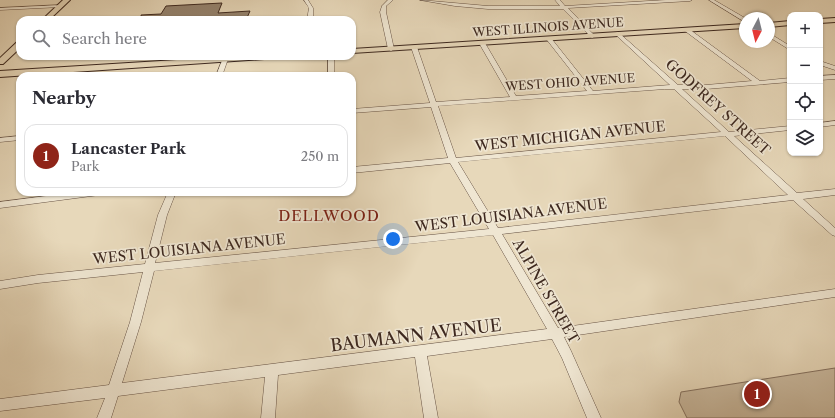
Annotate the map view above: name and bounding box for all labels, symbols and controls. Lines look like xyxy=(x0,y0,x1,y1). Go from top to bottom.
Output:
north arrow xyxy=(739,12,775,48)
map controls xyxy=(787,12,823,156)
button: + xyxy=(787,12,823,48)
street label: WEST ILLINOIS AVENUE xyxy=(471,14,624,40)
search box xyxy=(16,16,356,60)
icon: search xyxy=(30,27,52,49)
text: Search here xyxy=(62,29,147,48)
button: − xyxy=(787,48,823,84)
street label: GODFREY STREET xyxy=(662,55,775,159)
street label: WEST OHIO AVENUE xyxy=(504,70,635,94)
button: locate xyxy=(787,84,823,120)
text: Nearby xyxy=(32,88,96,108)
street label: WEST MICHIGAN AVENUE xyxy=(473,117,666,155)
button: layers xyxy=(787,120,823,156)
text: Lancaster Park xyxy=(71,139,186,158)
text: 1 xyxy=(43,148,49,164)
text: 250 m xyxy=(301,148,339,164)
text: Park xyxy=(71,158,99,174)
street label: WEST LOUISIANA AVENUE xyxy=(413,194,608,236)
district label: DELLWOOD xyxy=(278,206,380,225)
your location xyxy=(383,229,403,249)
street label: WEST LOUISIANA AVENUE xyxy=(91,230,286,268)
street label: ALPINE STREET xyxy=(508,235,584,347)
street label: BAUMANN AVENUE xyxy=(329,315,503,355)
pin: 1 xyxy=(744,379,770,409)

